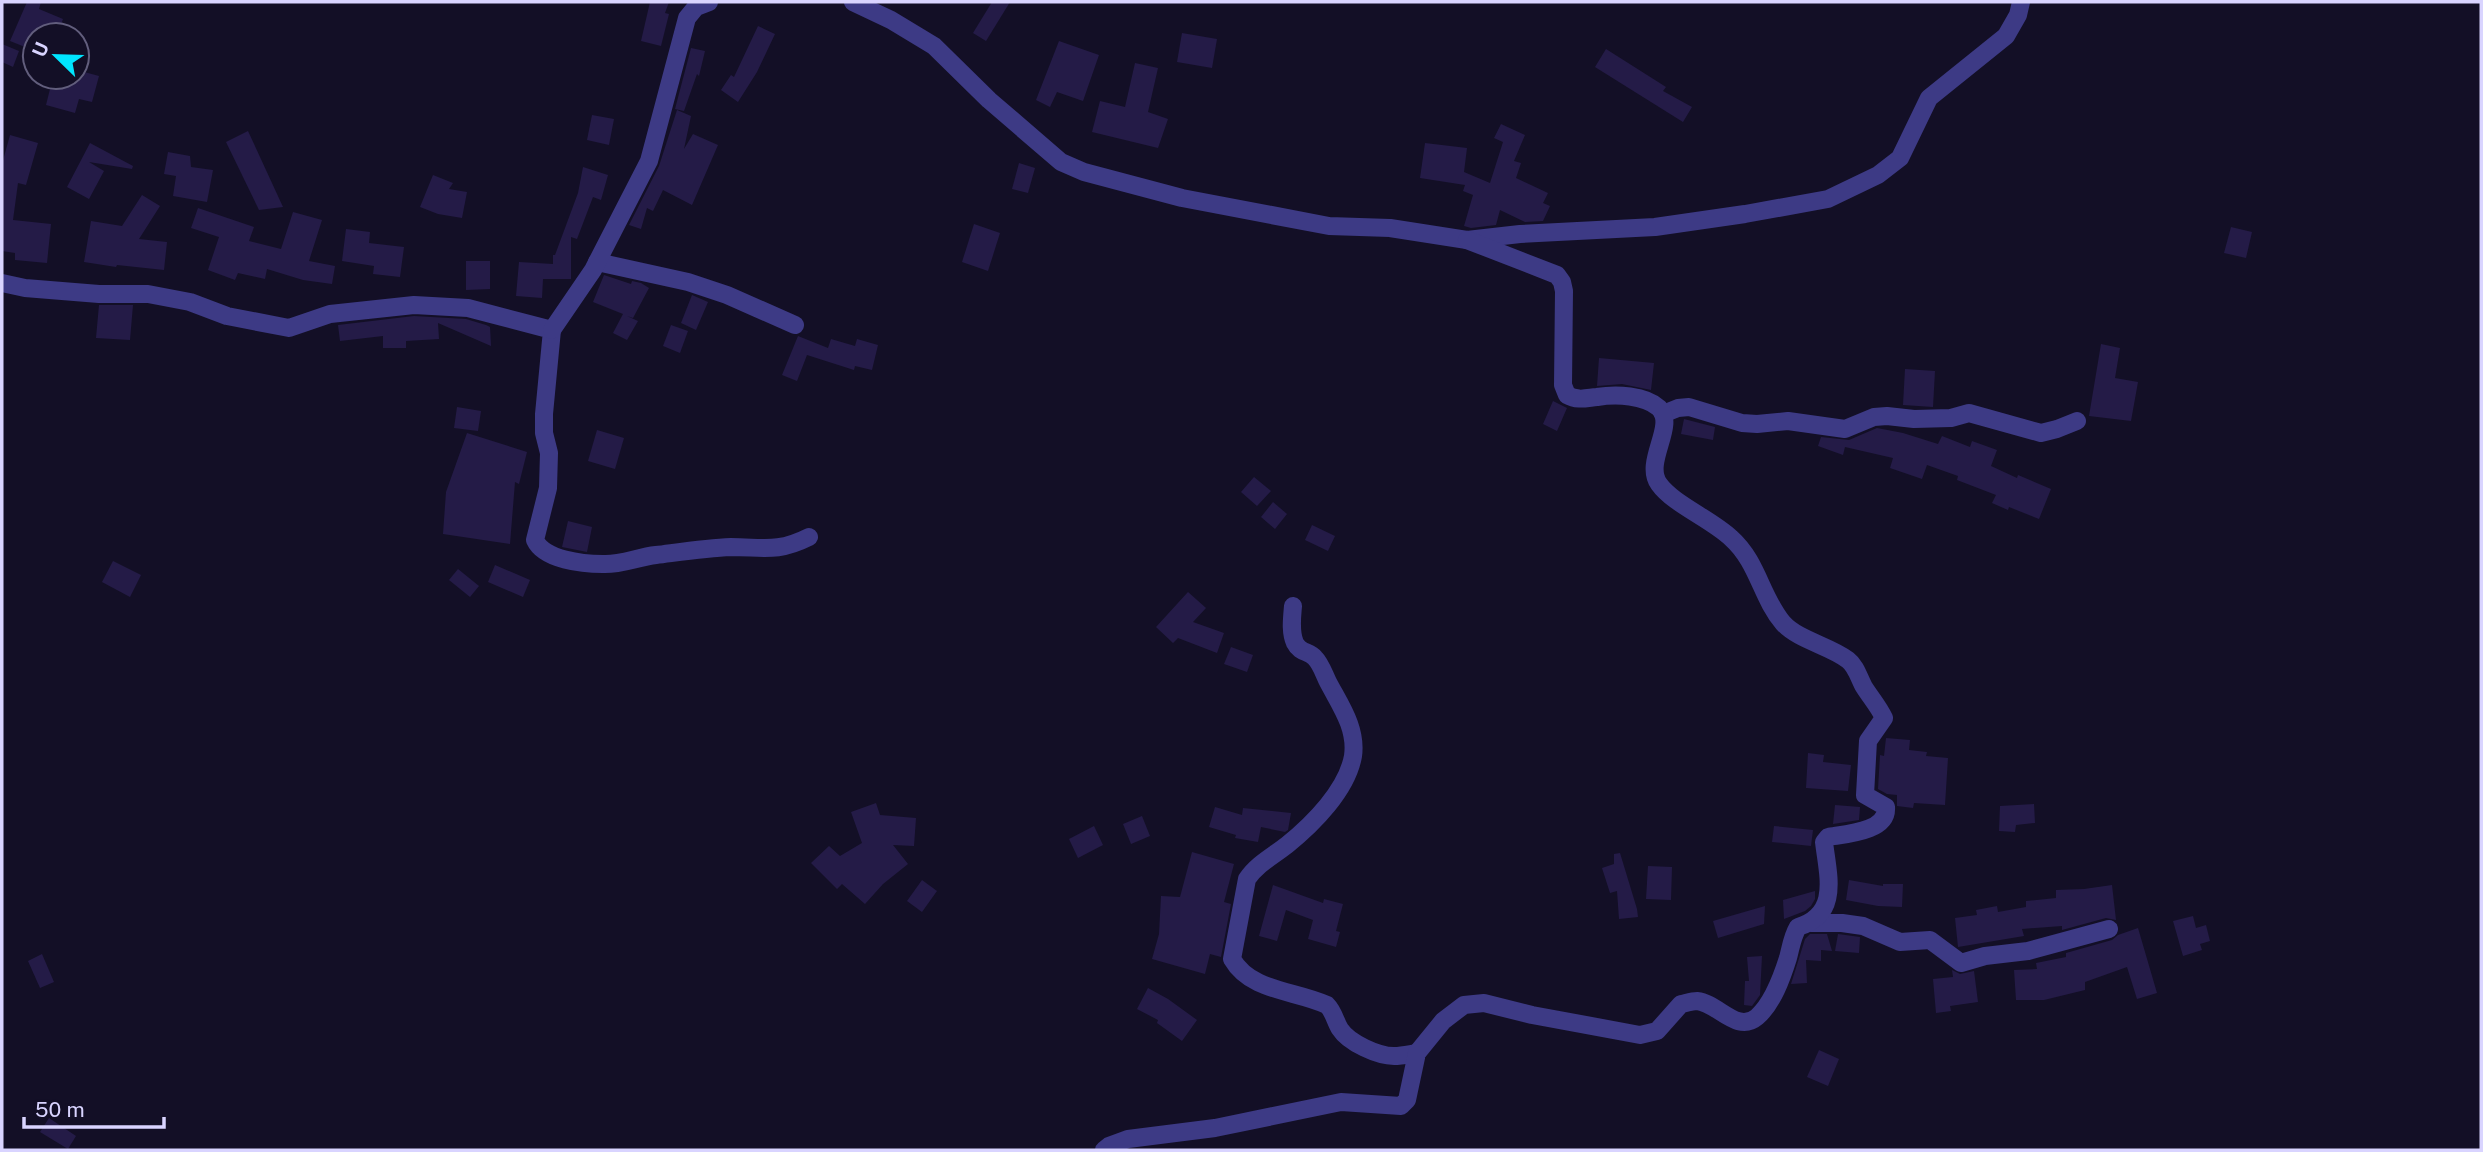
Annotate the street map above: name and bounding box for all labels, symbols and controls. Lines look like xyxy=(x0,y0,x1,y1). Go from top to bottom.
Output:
north arrow xyxy=(21,21,91,91)
text: U xyxy=(28,39,53,60)
scale bar xyxy=(24,1086,164,1130)
text: 50 m xyxy=(35,1097,85,1122)

